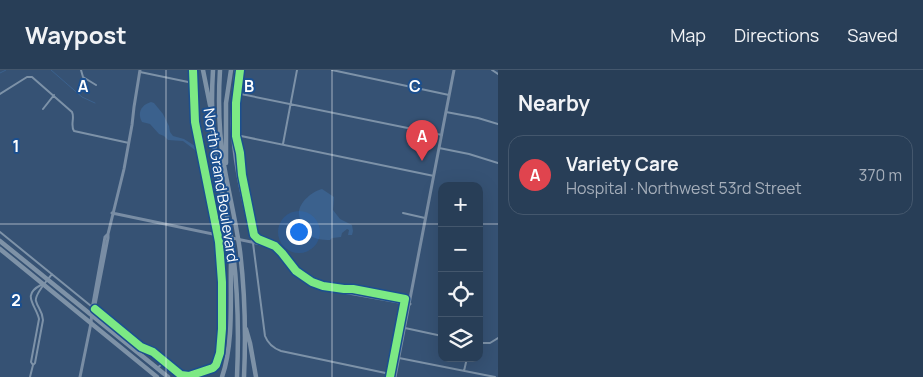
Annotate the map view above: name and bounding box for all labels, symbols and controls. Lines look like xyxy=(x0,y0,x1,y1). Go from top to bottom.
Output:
text: Waypost xyxy=(25,18,127,51)
text: Map xyxy=(670,23,706,47)
text: Directions xyxy=(734,23,819,47)
text: Saved xyxy=(847,23,898,47)
text: A xyxy=(78,75,89,97)
text: B xyxy=(244,75,254,97)
text: C xyxy=(409,75,421,97)
text: Nearby xyxy=(518,89,590,117)
street label: North Grand Boulevard xyxy=(198,106,244,264)
pin: A xyxy=(406,120,438,161)
text: 1 xyxy=(12,135,20,157)
text: Variety Care xyxy=(566,151,679,177)
text: A xyxy=(530,164,540,186)
text: 370 m xyxy=(859,164,902,186)
text: Hospital · Northwest 53rd Street xyxy=(566,177,802,199)
map controls xyxy=(438,182,483,362)
button: + xyxy=(438,182,483,227)
your location xyxy=(286,219,312,245)
button: − xyxy=(438,227,483,272)
button: locate xyxy=(438,272,483,317)
text: 2 xyxy=(11,289,21,311)
button: layers xyxy=(438,317,483,362)

